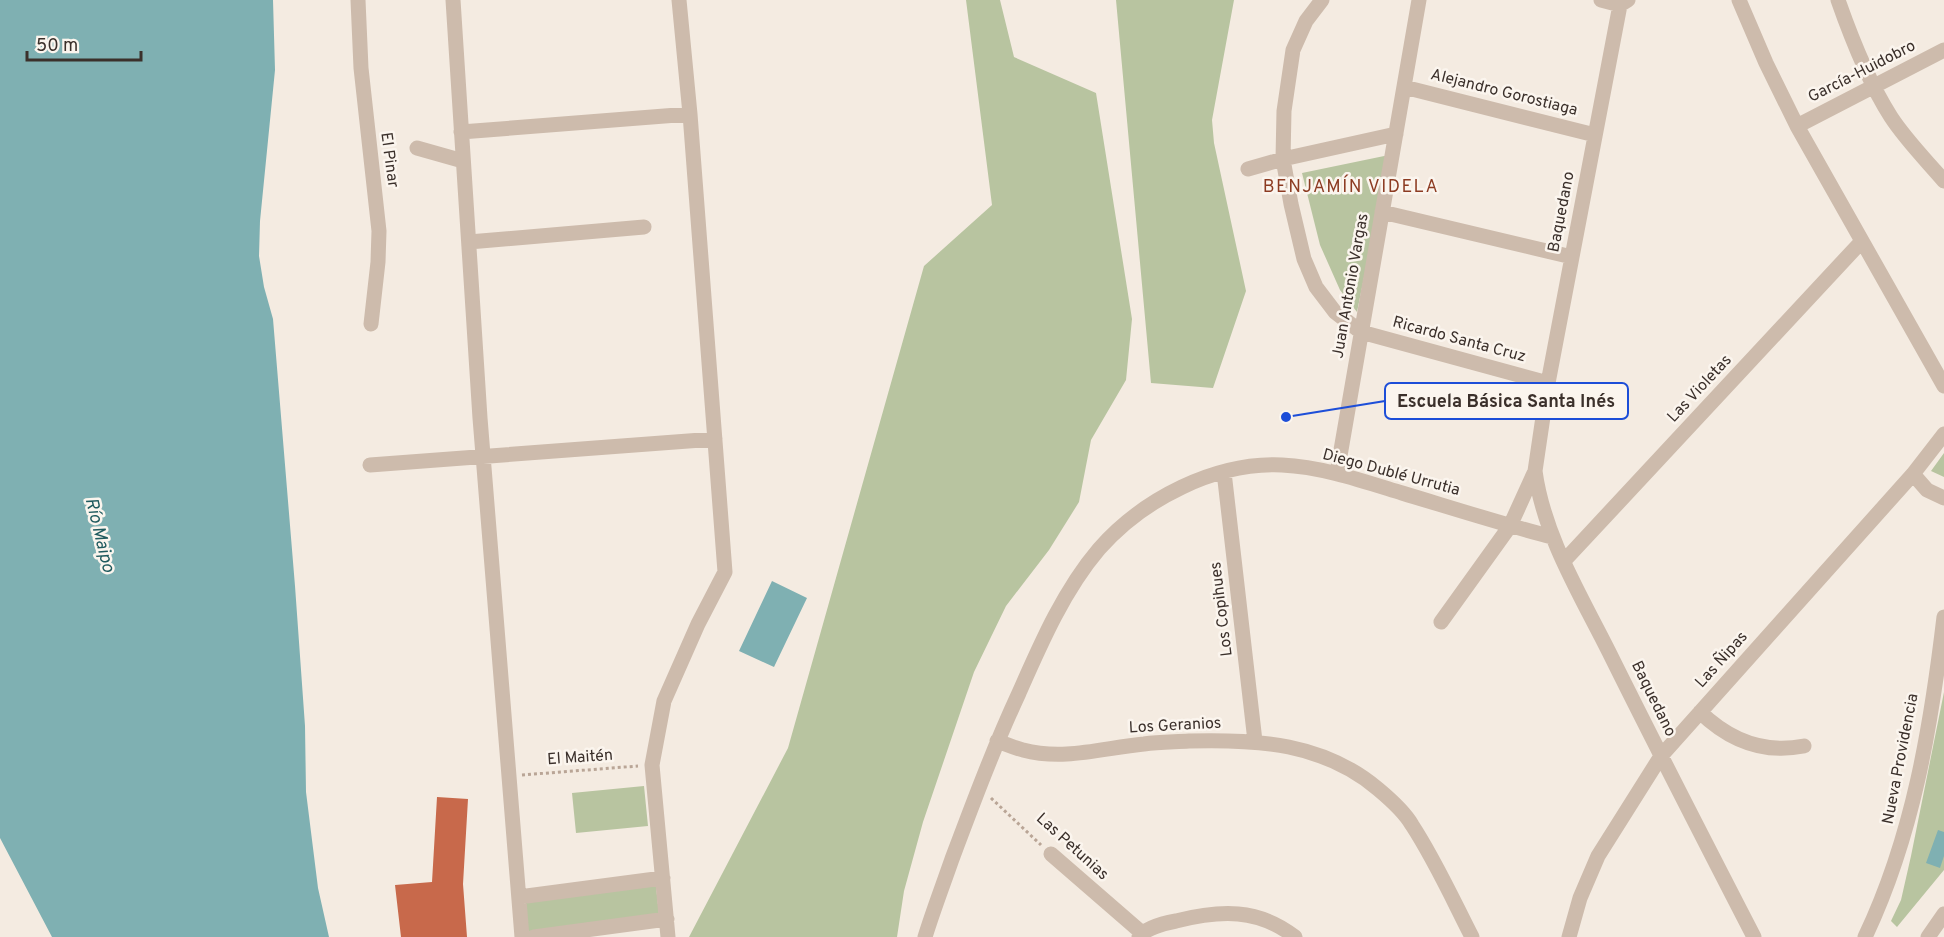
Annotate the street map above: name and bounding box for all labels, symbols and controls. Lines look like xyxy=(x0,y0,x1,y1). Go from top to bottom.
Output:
scale bar xyxy=(27,24,141,62)
text: 50 m xyxy=(36,35,78,58)
street label: García-Huidobro xyxy=(1805,36,1919,108)
street label: Alejandro Gorostiaga xyxy=(1428,65,1580,121)
street label: El Pinar xyxy=(375,131,403,189)
street label: Baquedano xyxy=(1544,170,1580,254)
district label: BENJAMÍN VIDELA xyxy=(1263,174,1439,199)
street label: Juan Antonio Vargas xyxy=(1328,212,1374,360)
street label: Ricardo Santa Cruz xyxy=(1390,313,1528,367)
street label: Las Violetas xyxy=(1663,351,1737,427)
callout: Escuela Básica Santa Inés xyxy=(1385,383,1628,419)
text: Escuela Básica Santa Inés xyxy=(1397,391,1615,414)
street label: Diego Dublé Urrutia xyxy=(1320,445,1462,501)
water label: Río Maipo xyxy=(79,495,119,575)
street label: Los Copihues xyxy=(1206,561,1238,657)
street label: Las Ñipas xyxy=(1689,626,1753,692)
street label: Baquedano xyxy=(1626,658,1680,740)
street label: Nueva Providencia xyxy=(1878,692,1924,826)
street label: Los Geranios xyxy=(1128,714,1222,738)
street label: El Maitén xyxy=(546,746,614,770)
street label: Las Petunias xyxy=(1032,809,1112,885)

